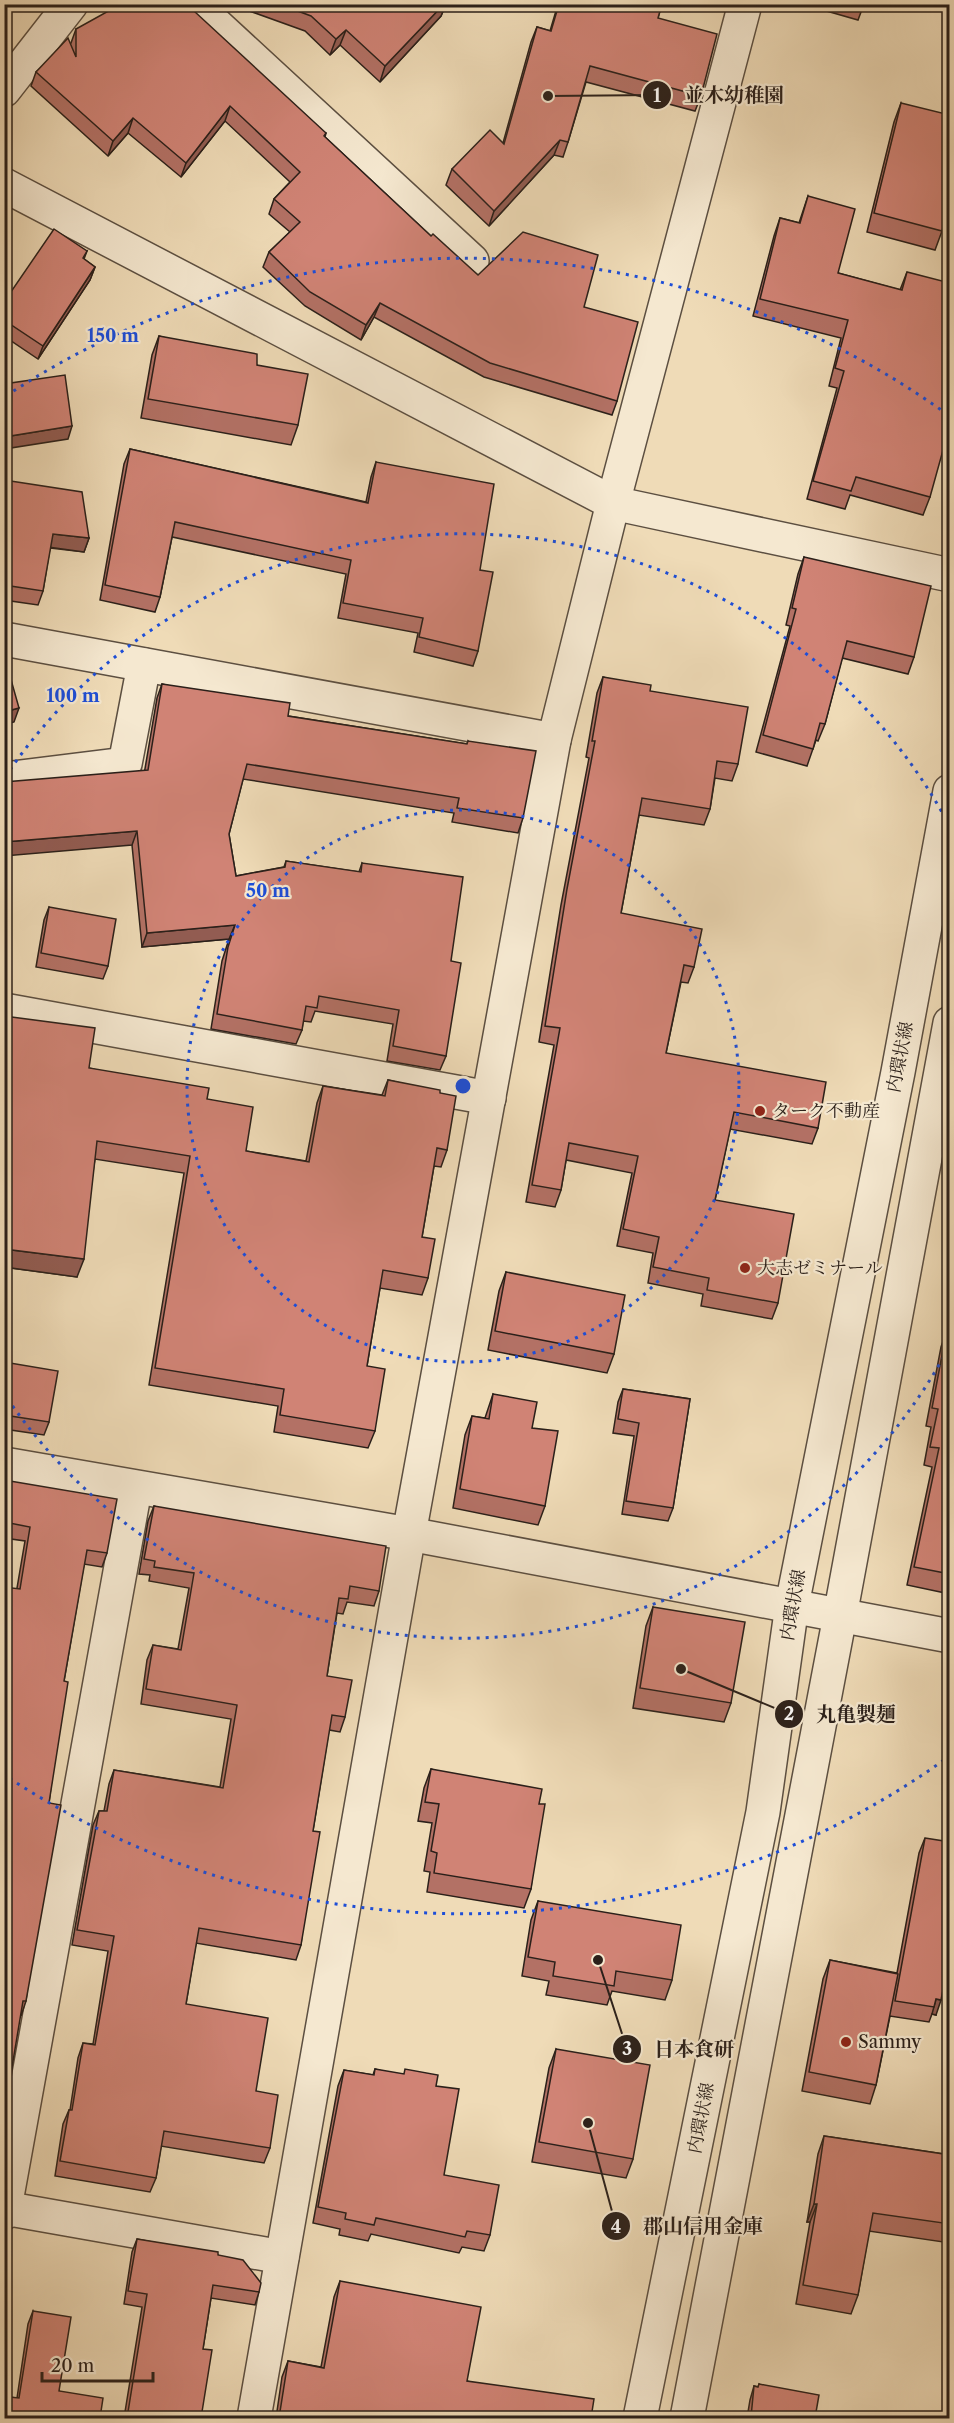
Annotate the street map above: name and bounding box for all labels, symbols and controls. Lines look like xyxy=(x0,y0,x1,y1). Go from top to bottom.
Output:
callout: 並木幼稚園 xyxy=(642,76,796,114)
text: 並木幼稚園 xyxy=(684,83,784,107)
text: 1 xyxy=(653,85,661,107)
text: 150 m xyxy=(87,325,139,347)
text: 100 m xyxy=(46,685,100,707)
text: 50 m xyxy=(246,880,290,902)
street label: 内環状線 xyxy=(882,1020,918,1094)
centre of rings xyxy=(453,1076,473,1096)
place label: ターク不動産 xyxy=(772,1100,880,1122)
marker: ターク不動産 xyxy=(753,1104,767,1118)
place label: 大志ゼミナール xyxy=(757,1257,883,1279)
marker: 大志ゼミナール xyxy=(738,1261,752,1275)
street label: 内環状線 xyxy=(776,1568,810,1642)
callout: 丸亀製麺 xyxy=(774,1695,908,1733)
text: 丸亀製麺 xyxy=(816,1702,896,1726)
text: 2 xyxy=(784,1703,794,1725)
callout: 日本食研 xyxy=(612,2030,746,2068)
place label: Sammy xyxy=(858,2031,922,2053)
marker: Sammy xyxy=(839,2035,853,2049)
text: 日本食研 xyxy=(654,2037,734,2061)
text: 3 xyxy=(622,2038,632,2060)
street label: 内環状線 xyxy=(683,2081,719,2155)
callout: 郡山信用金庫 xyxy=(601,2207,775,2245)
text: 郡山信用金庫 xyxy=(643,2214,763,2238)
text: 4 xyxy=(611,2216,621,2238)
scale bar xyxy=(42,2345,153,2383)
text: 20 m xyxy=(51,2355,95,2377)

